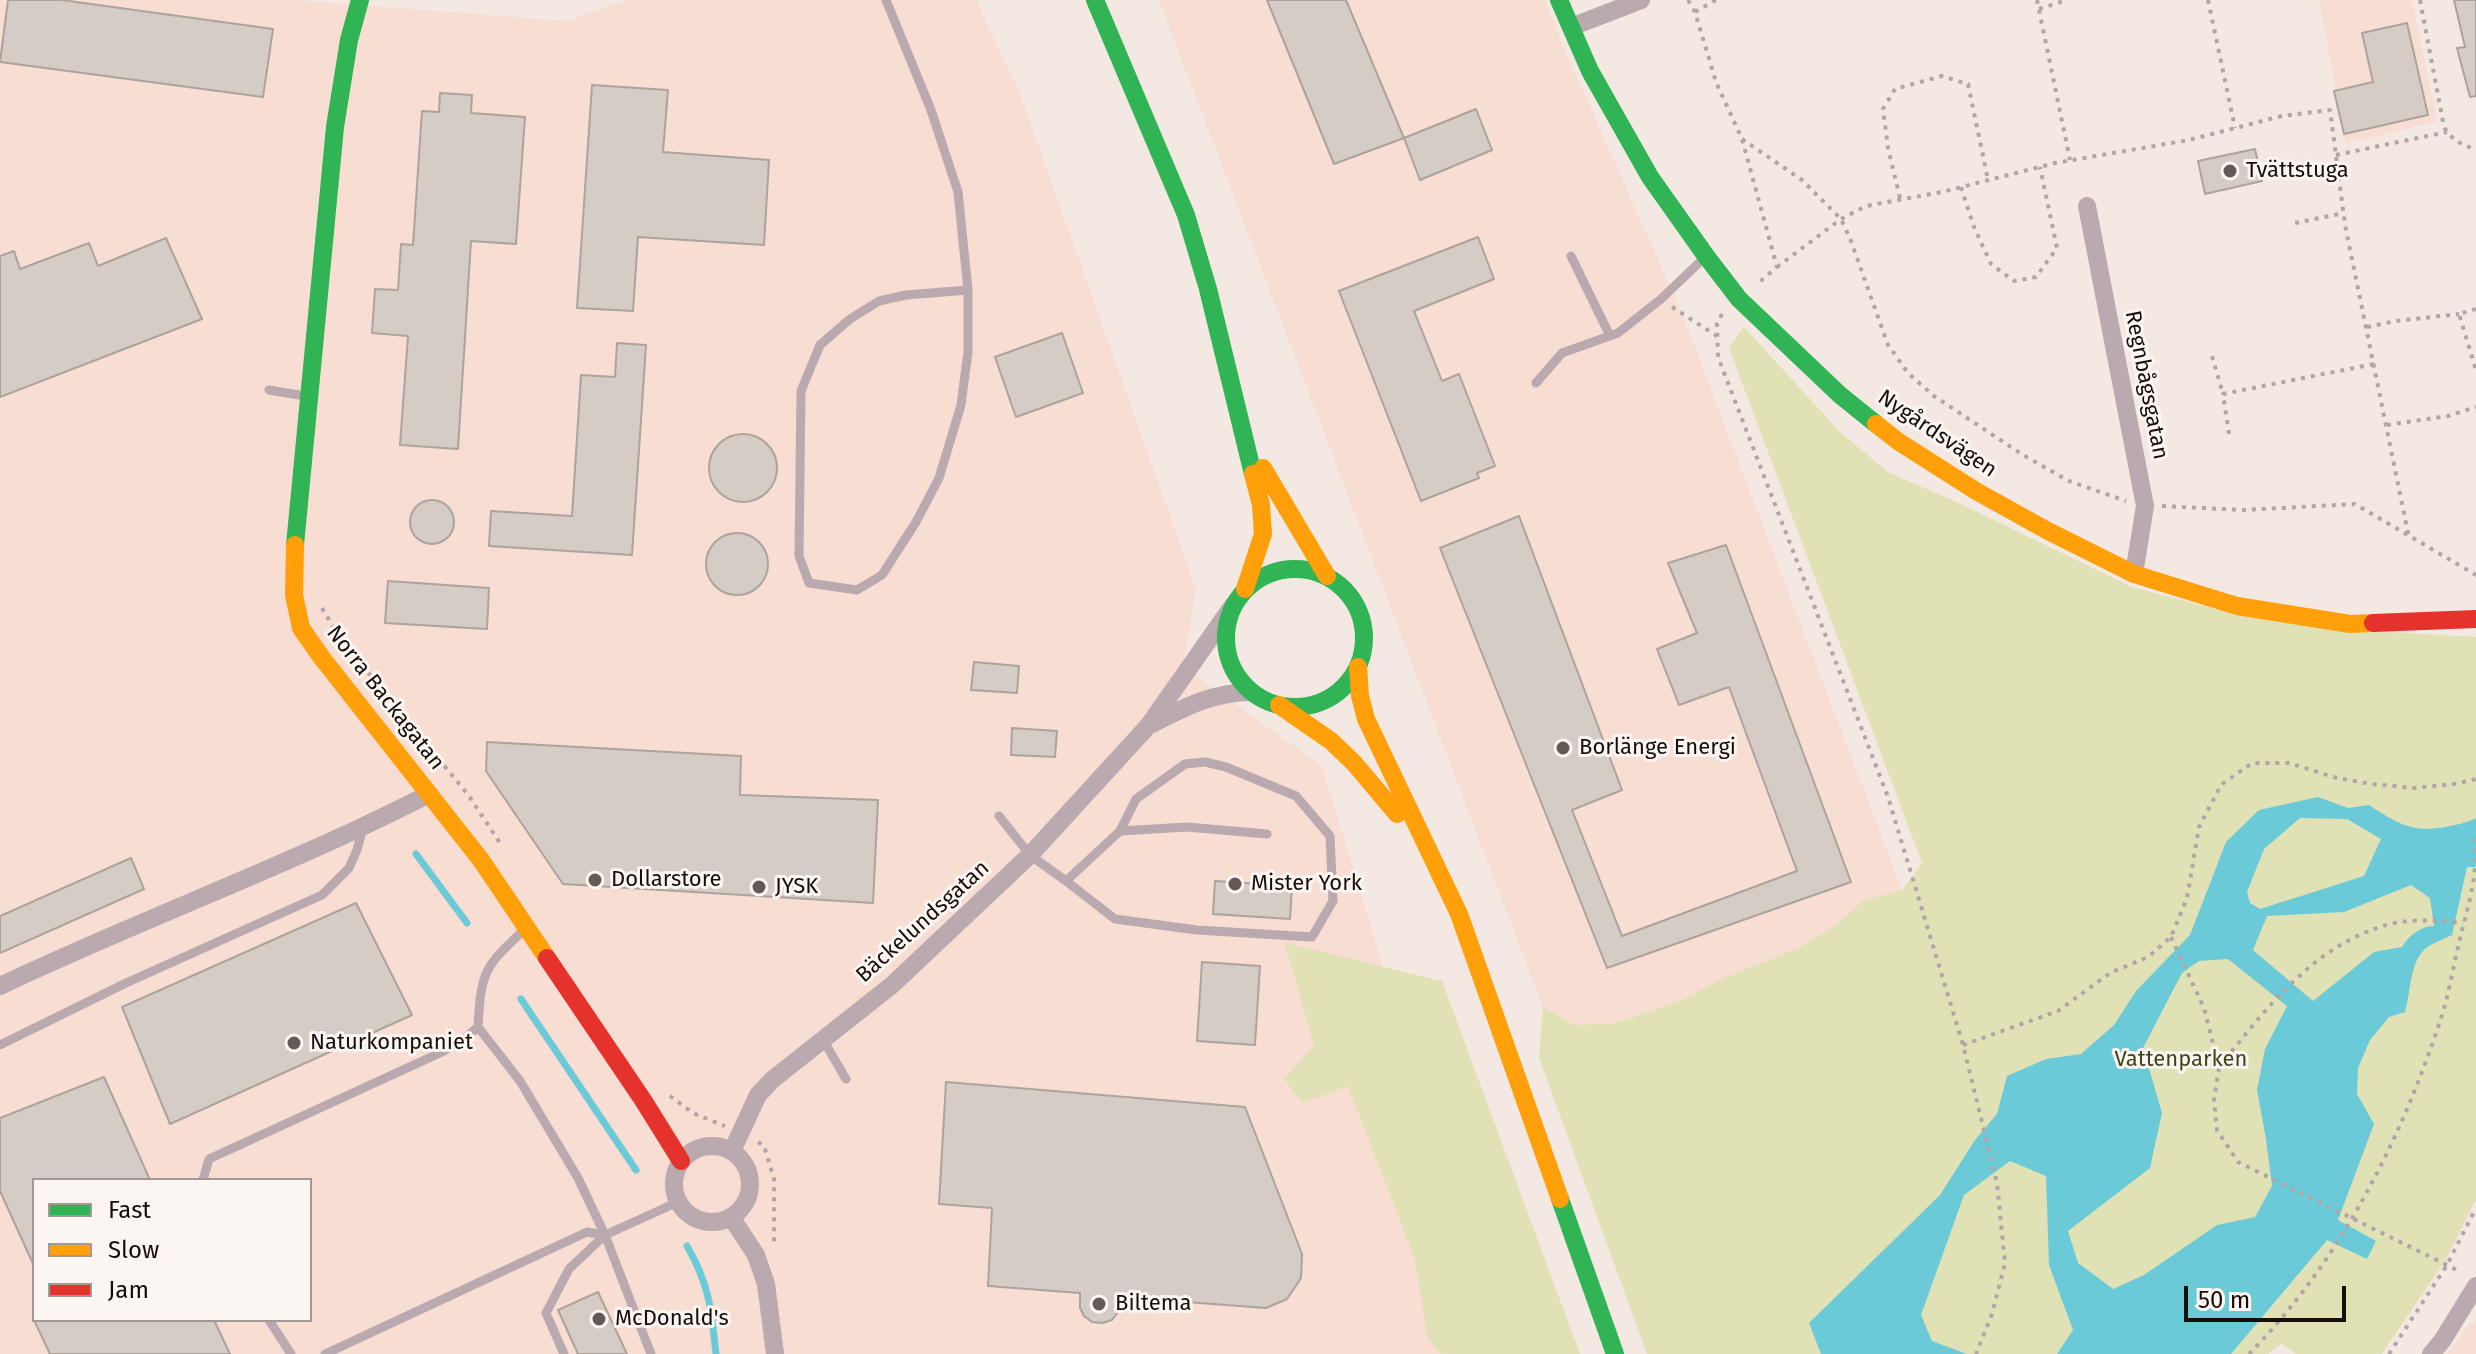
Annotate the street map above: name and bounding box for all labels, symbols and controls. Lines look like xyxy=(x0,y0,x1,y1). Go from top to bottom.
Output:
place label: Tvättstuga xyxy=(2246,158,2349,184)
marker: Tvättstuga xyxy=(2221,162,2239,180)
street label: Regnbågsgatan xyxy=(2119,308,2173,462)
street label: Nygårdsvägen xyxy=(1872,385,2002,483)
street label: Norra Backagatan xyxy=(320,621,450,775)
place label: Borlänge Energi xyxy=(1579,735,1736,761)
marker: Borlänge Energi xyxy=(1554,739,1572,757)
street label: Bäckelundsgatan xyxy=(851,855,995,989)
place label: Dollarstore xyxy=(611,867,721,893)
marker: Dollarstore xyxy=(586,871,604,889)
place label: Mister York xyxy=(1251,871,1362,897)
place label: JYSK xyxy=(775,874,818,900)
marker: Mister York xyxy=(1226,875,1244,893)
marker: JYSK xyxy=(750,878,768,896)
place label: Naturkompaniet xyxy=(310,1030,473,1056)
marker: Naturkompaniet xyxy=(285,1034,303,1052)
park label: Vattenparken xyxy=(2114,1047,2248,1073)
legend xyxy=(32,1178,312,1322)
text: Fast xyxy=(108,1196,151,1224)
text: Slow xyxy=(108,1236,159,1264)
scale bar xyxy=(2188,1270,2350,1320)
text: Jam xyxy=(108,1276,149,1304)
text: 50 m xyxy=(2198,1286,2250,1314)
place label: Biltema xyxy=(1115,1291,1191,1317)
marker: Biltema xyxy=(1090,1295,1108,1313)
place label: McDonald's xyxy=(615,1306,729,1332)
marker: McDonald's xyxy=(590,1310,608,1328)

